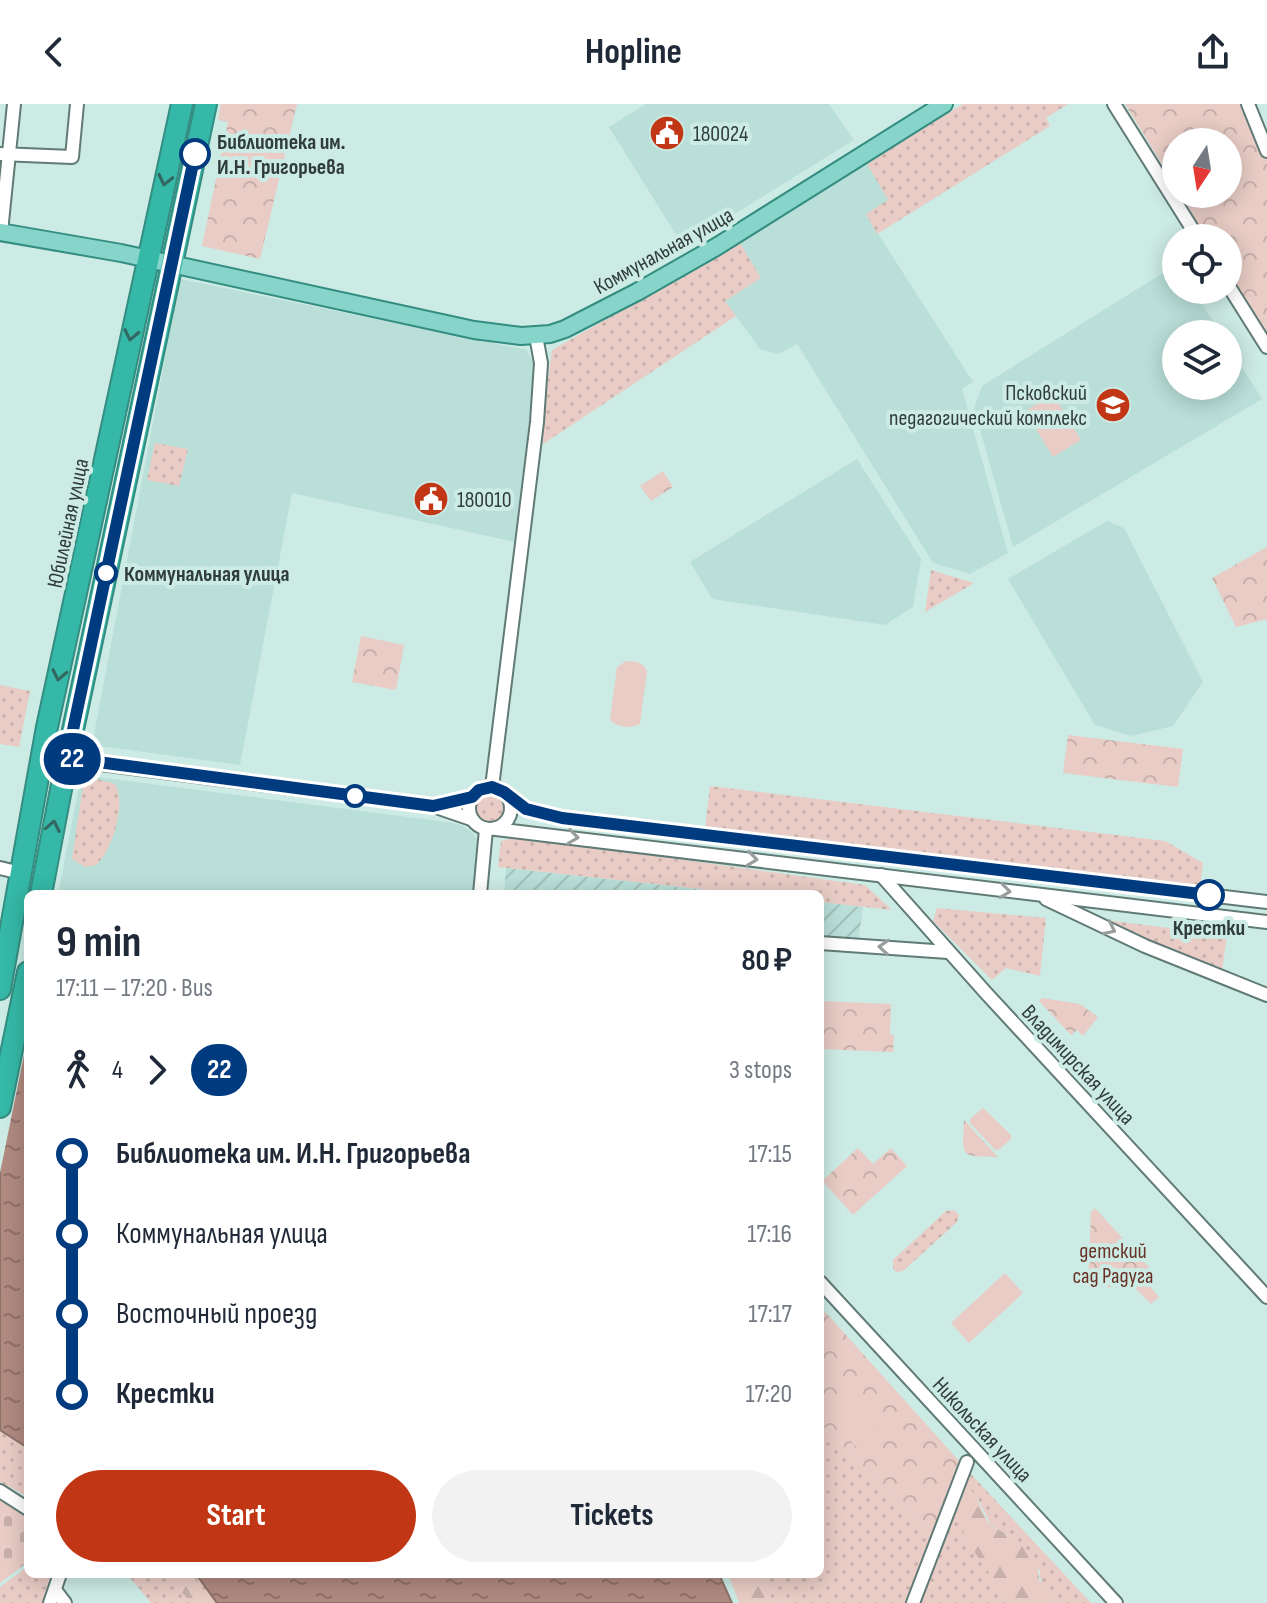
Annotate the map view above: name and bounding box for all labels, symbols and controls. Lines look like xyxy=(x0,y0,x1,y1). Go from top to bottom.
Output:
icon: back xyxy=(32,30,76,74)
icon: share xyxy=(1191,30,1235,74)
text: Hopline xyxy=(585,31,682,74)
public building icon: 180024 xyxy=(648,114,686,152)
place label: 180024 xyxy=(693,121,748,148)
north arrow xyxy=(1162,128,1242,208)
map controls xyxy=(1162,128,1242,400)
place label: Библиотека им. И.Н. Григорьева xyxy=(217,129,346,181)
marker: Библиотека им. И.Н. Григорьева xyxy=(180,139,210,169)
one-way arrow xyxy=(157,173,174,186)
street label: Коммунальная улица xyxy=(589,202,738,301)
button: locate xyxy=(1162,224,1242,304)
button: layers xyxy=(1162,320,1242,400)
one-way arrow xyxy=(123,328,140,342)
place label: Псковский педагогический комплекс xyxy=(889,380,1087,432)
school or university icon: Псковский педагогический комплекс xyxy=(1094,386,1132,424)
street label: Юбилейная улица xyxy=(42,456,95,590)
public building icon: 180010 xyxy=(412,480,450,518)
place label: 180010 xyxy=(457,487,511,514)
place label: Коммунальная улица xyxy=(124,561,290,588)
marker: Коммунальная улица xyxy=(95,562,117,584)
one-way arrow xyxy=(51,668,68,682)
line badge: 22 xyxy=(36,733,108,785)
text: 22 xyxy=(60,742,84,775)
unlabelled marker xyxy=(344,785,366,807)
one-way arrow xyxy=(44,819,61,833)
one-way arrow xyxy=(566,828,580,845)
one-way arrow xyxy=(745,850,759,867)
marker: Крестки xyxy=(1194,880,1224,910)
one-way arrow xyxy=(999,882,1012,899)
place label: Крестки xyxy=(1173,915,1245,942)
text: 9 min xyxy=(56,916,141,969)
one-way arrow xyxy=(1102,919,1116,935)
one-way arrow xyxy=(877,939,890,956)
text: 80 ₽ xyxy=(741,943,792,979)
text: 17:11 – 17:20 · Bus xyxy=(56,973,213,1004)
street label: Владимирская улица xyxy=(1015,999,1140,1131)
icon: walk xyxy=(56,1048,100,1092)
icon: forward xyxy=(135,1048,179,1092)
text: 22 xyxy=(207,1053,231,1086)
text: 4 xyxy=(112,1055,123,1086)
text: 3 stops xyxy=(729,1055,792,1086)
text: Библиотека им. И.Н. Григорьева xyxy=(116,1136,470,1172)
text: 17:15 xyxy=(748,1139,792,1170)
text: Коммунальная улица xyxy=(116,1216,328,1252)
text: 17:16 xyxy=(747,1219,792,1250)
park label: детский сад Радуга xyxy=(1072,1238,1154,1290)
text: Восточный проезд xyxy=(116,1296,317,1332)
text: 17:17 xyxy=(748,1299,792,1330)
street label: Никольская улица xyxy=(926,1372,1038,1488)
text: Крестки xyxy=(116,1376,215,1412)
text: 17:20 xyxy=(746,1379,792,1410)
button: Start xyxy=(56,1470,416,1562)
button: Tickets xyxy=(432,1470,792,1562)

